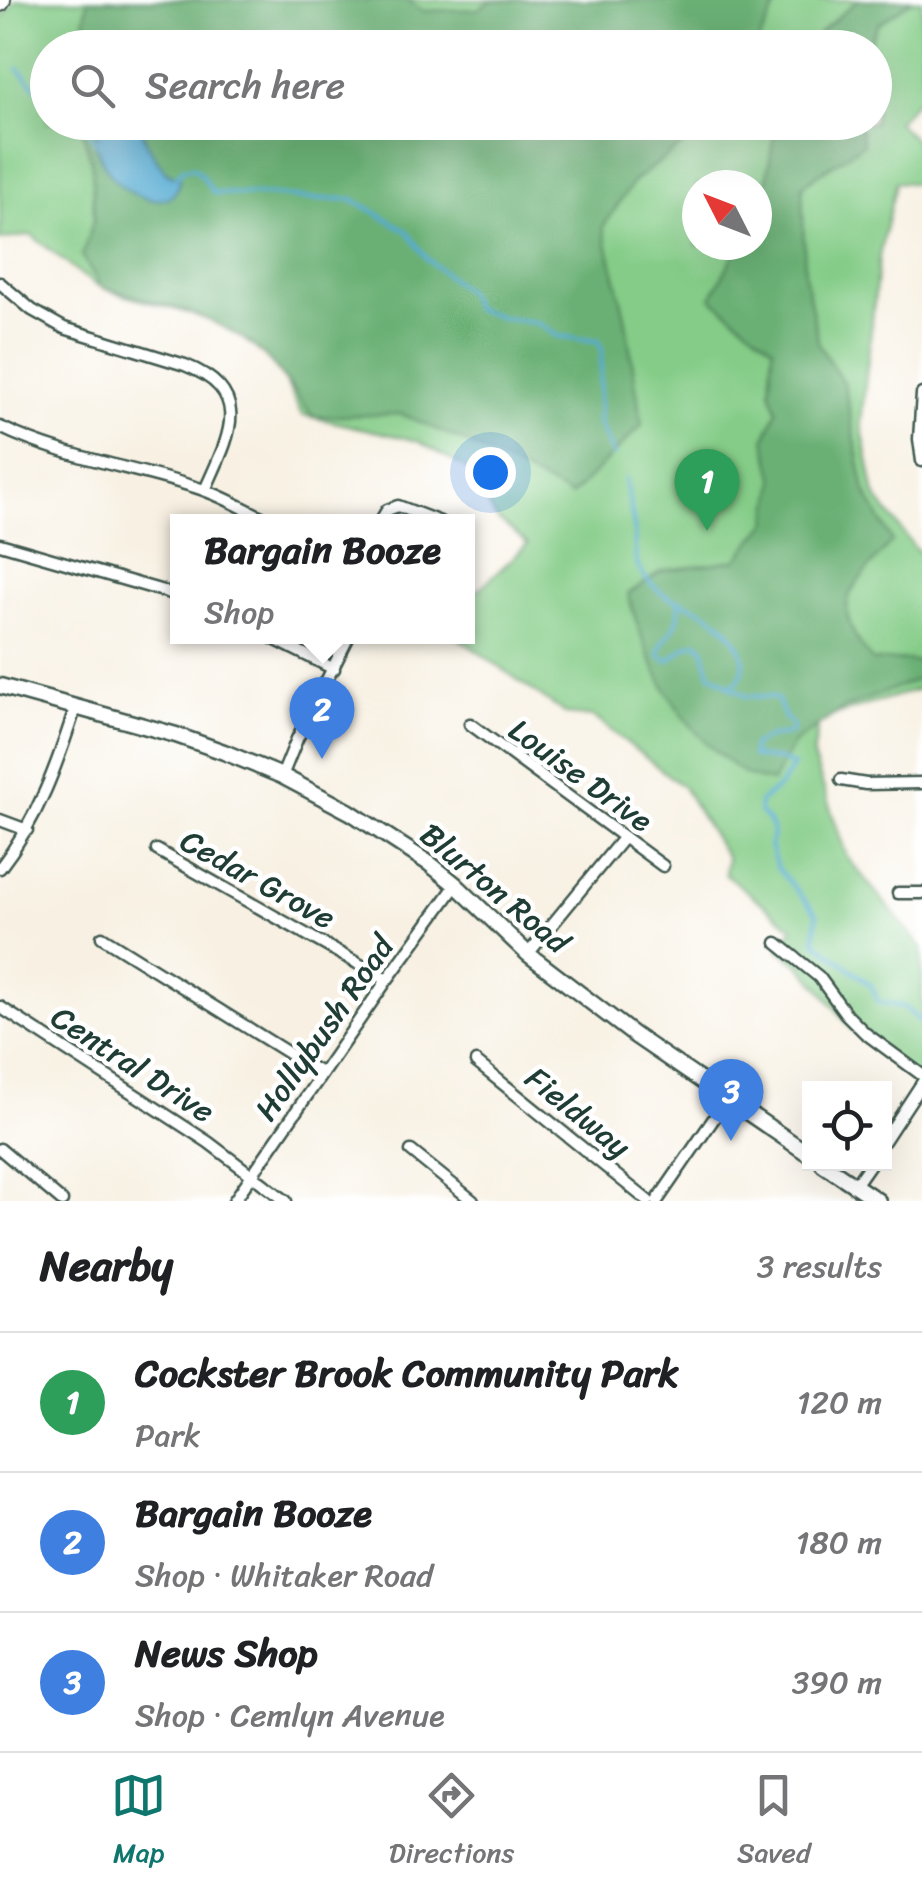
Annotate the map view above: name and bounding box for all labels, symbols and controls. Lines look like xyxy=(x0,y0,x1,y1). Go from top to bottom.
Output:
search box xyxy=(30,30,892,140)
text: Search here xyxy=(145,52,345,119)
icon: search xyxy=(65,58,120,113)
north arrow xyxy=(682,170,772,260)
your location xyxy=(465,447,516,498)
pin: 1 xyxy=(674,448,740,531)
popup xyxy=(170,514,475,644)
text: Bargain Booze xyxy=(204,517,441,584)
text: Shop xyxy=(204,584,274,641)
pin: 2 xyxy=(290,676,354,759)
street label: Louise Drive xyxy=(496,703,665,848)
street label: Blurton Road xyxy=(406,808,585,970)
street label: Cedar Grove xyxy=(169,813,346,946)
street label: Hollybush Road xyxy=(239,922,411,1133)
street label: Central Drive xyxy=(39,990,227,1139)
street label: Fieldway xyxy=(512,1051,644,1174)
pin: 3 xyxy=(698,1058,764,1141)
map controls xyxy=(802,1081,892,1171)
button: locate xyxy=(802,1081,892,1171)
text: Nearby xyxy=(40,1229,173,1303)
text: 3 results xyxy=(757,1238,882,1295)
text: Cockster Brook Community Park xyxy=(135,1340,679,1407)
text: 1 xyxy=(66,1374,79,1431)
text: 120 m xyxy=(797,1374,882,1431)
text: Park xyxy=(135,1407,201,1464)
text: Bargain Booze xyxy=(135,1480,372,1547)
text: 2 xyxy=(63,1514,82,1571)
text: 180 m xyxy=(796,1514,882,1571)
text: Shop · Whitaker Road xyxy=(135,1547,433,1604)
text: News Shop xyxy=(135,1620,318,1687)
text: 3 xyxy=(64,1654,81,1711)
text: 390 m xyxy=(792,1654,882,1711)
text: Shop · Cemlyn Avenue xyxy=(135,1687,445,1744)
tab: Map xyxy=(111,1768,166,1877)
tab: Directions xyxy=(389,1768,514,1877)
tab: Saved xyxy=(737,1768,811,1877)

